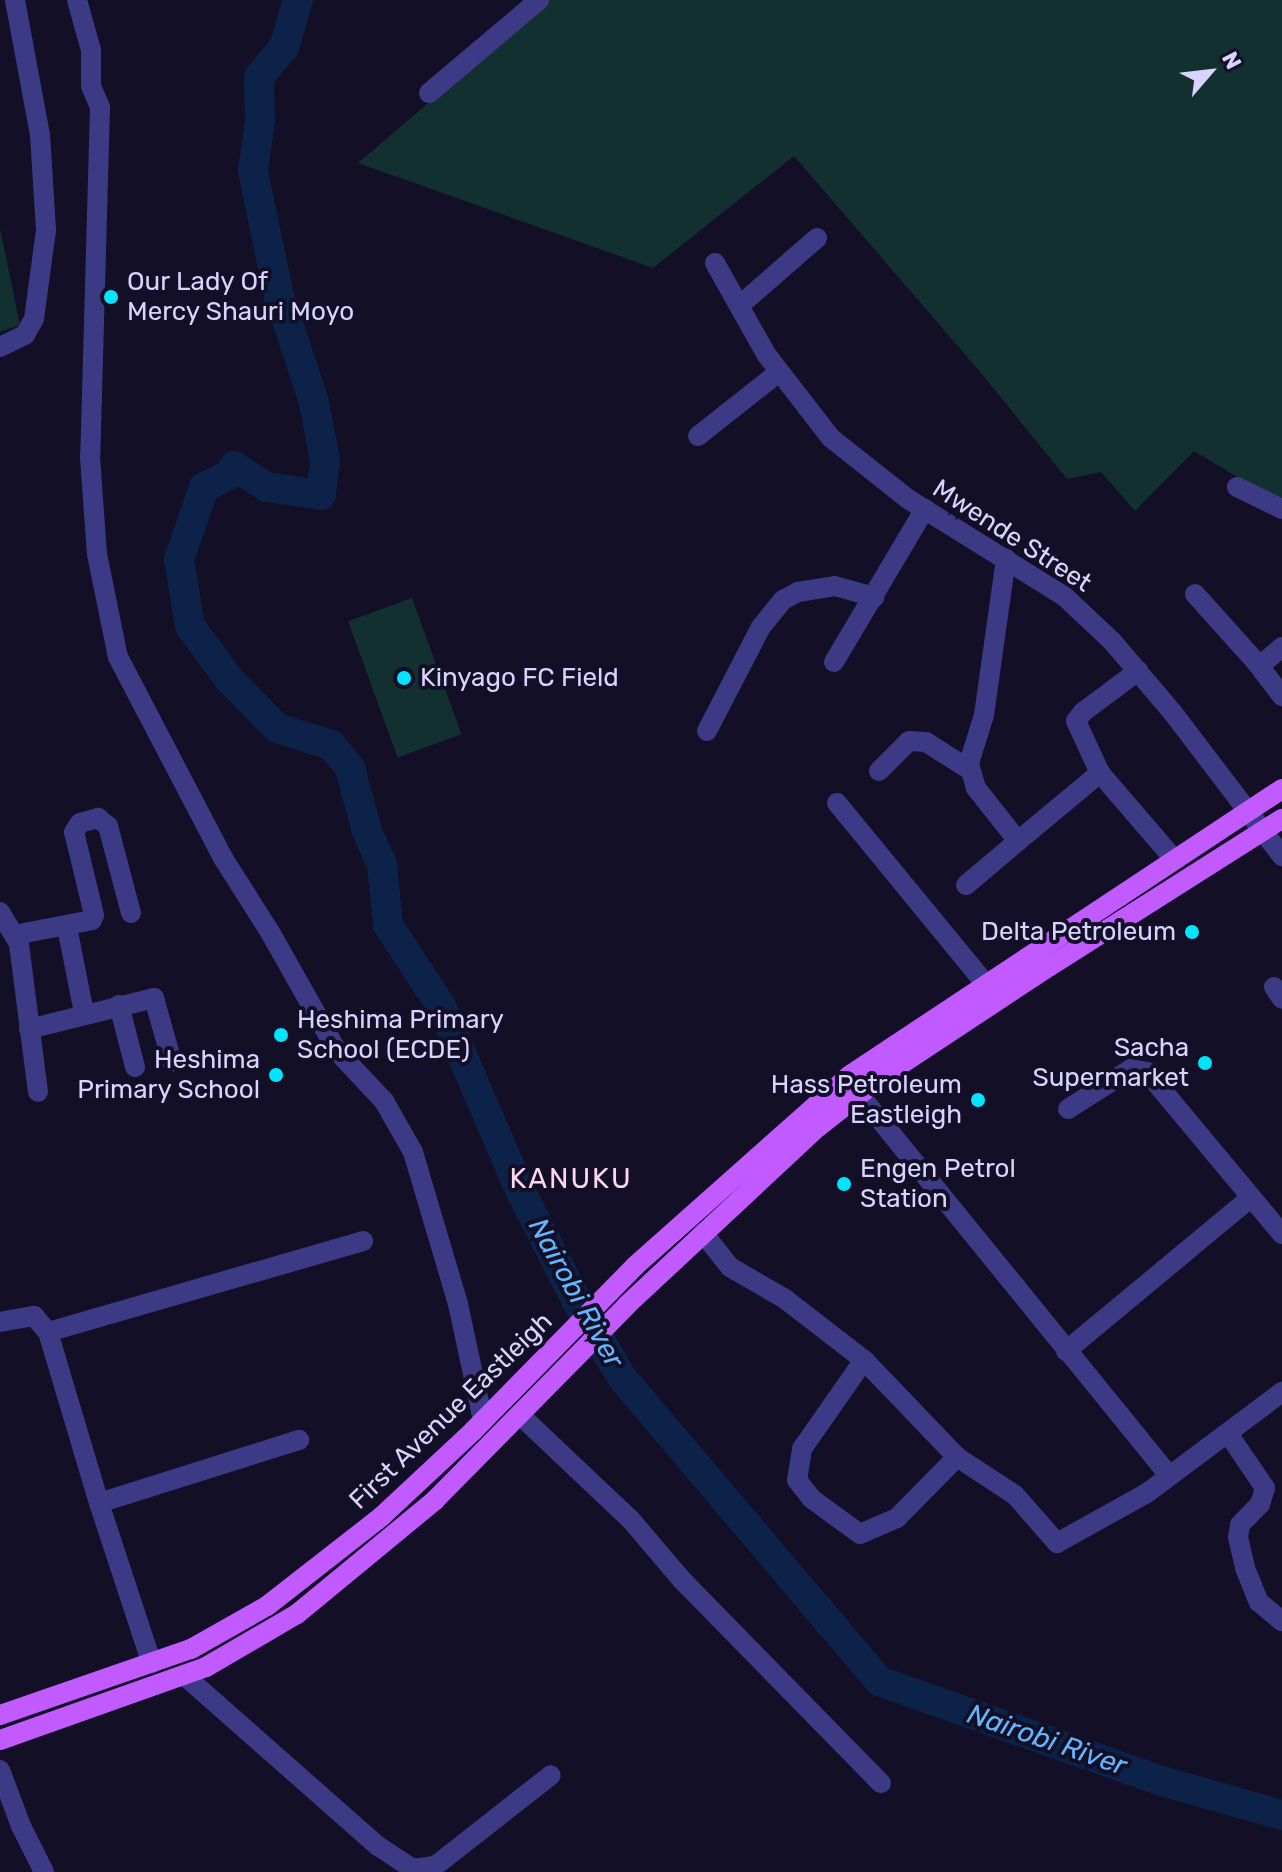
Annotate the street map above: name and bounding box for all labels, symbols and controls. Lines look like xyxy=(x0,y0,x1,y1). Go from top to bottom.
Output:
north arrow xyxy=(1170,32,1250,112)
text: N xyxy=(1216,47,1247,74)
place label: Our Lady Of Mercy Shauri Moyo xyxy=(127,266,355,328)
marker: Our Lady Of Mercy Shauri Moyo xyxy=(102,288,120,306)
street label: Mwende Street xyxy=(927,473,1097,599)
place label: Kinyago FC Field xyxy=(420,662,619,694)
marker: Kinyago FC Field xyxy=(395,669,413,687)
place label: Delta Petroleum xyxy=(981,916,1176,948)
marker: Delta Petroleum xyxy=(1183,923,1201,941)
place label: Heshima Primary School (ECDE) xyxy=(297,1004,504,1066)
marker: Heshima Primary School (ECDE) xyxy=(272,1026,290,1044)
place label: Sacha Supermarket xyxy=(1032,1032,1189,1094)
place label: Heshima Primary School xyxy=(77,1044,260,1106)
marker: Sacha Supermarket xyxy=(1196,1054,1214,1072)
marker: Heshima Primary School xyxy=(267,1066,285,1084)
place label: Hass Petroleum Eastleigh xyxy=(771,1069,962,1130)
marker: Hass Petroleum Eastleigh xyxy=(969,1091,987,1109)
place label: Engen Petrol Station xyxy=(860,1153,1016,1214)
district label: KANUKU xyxy=(509,1162,633,1196)
marker: Engen Petrol Station xyxy=(835,1175,853,1193)
water label: Nairobi River xyxy=(521,1212,631,1374)
street label: First Avenue Eastleigh xyxy=(343,1306,559,1516)
water label: Nairobi River xyxy=(963,1697,1131,1783)

